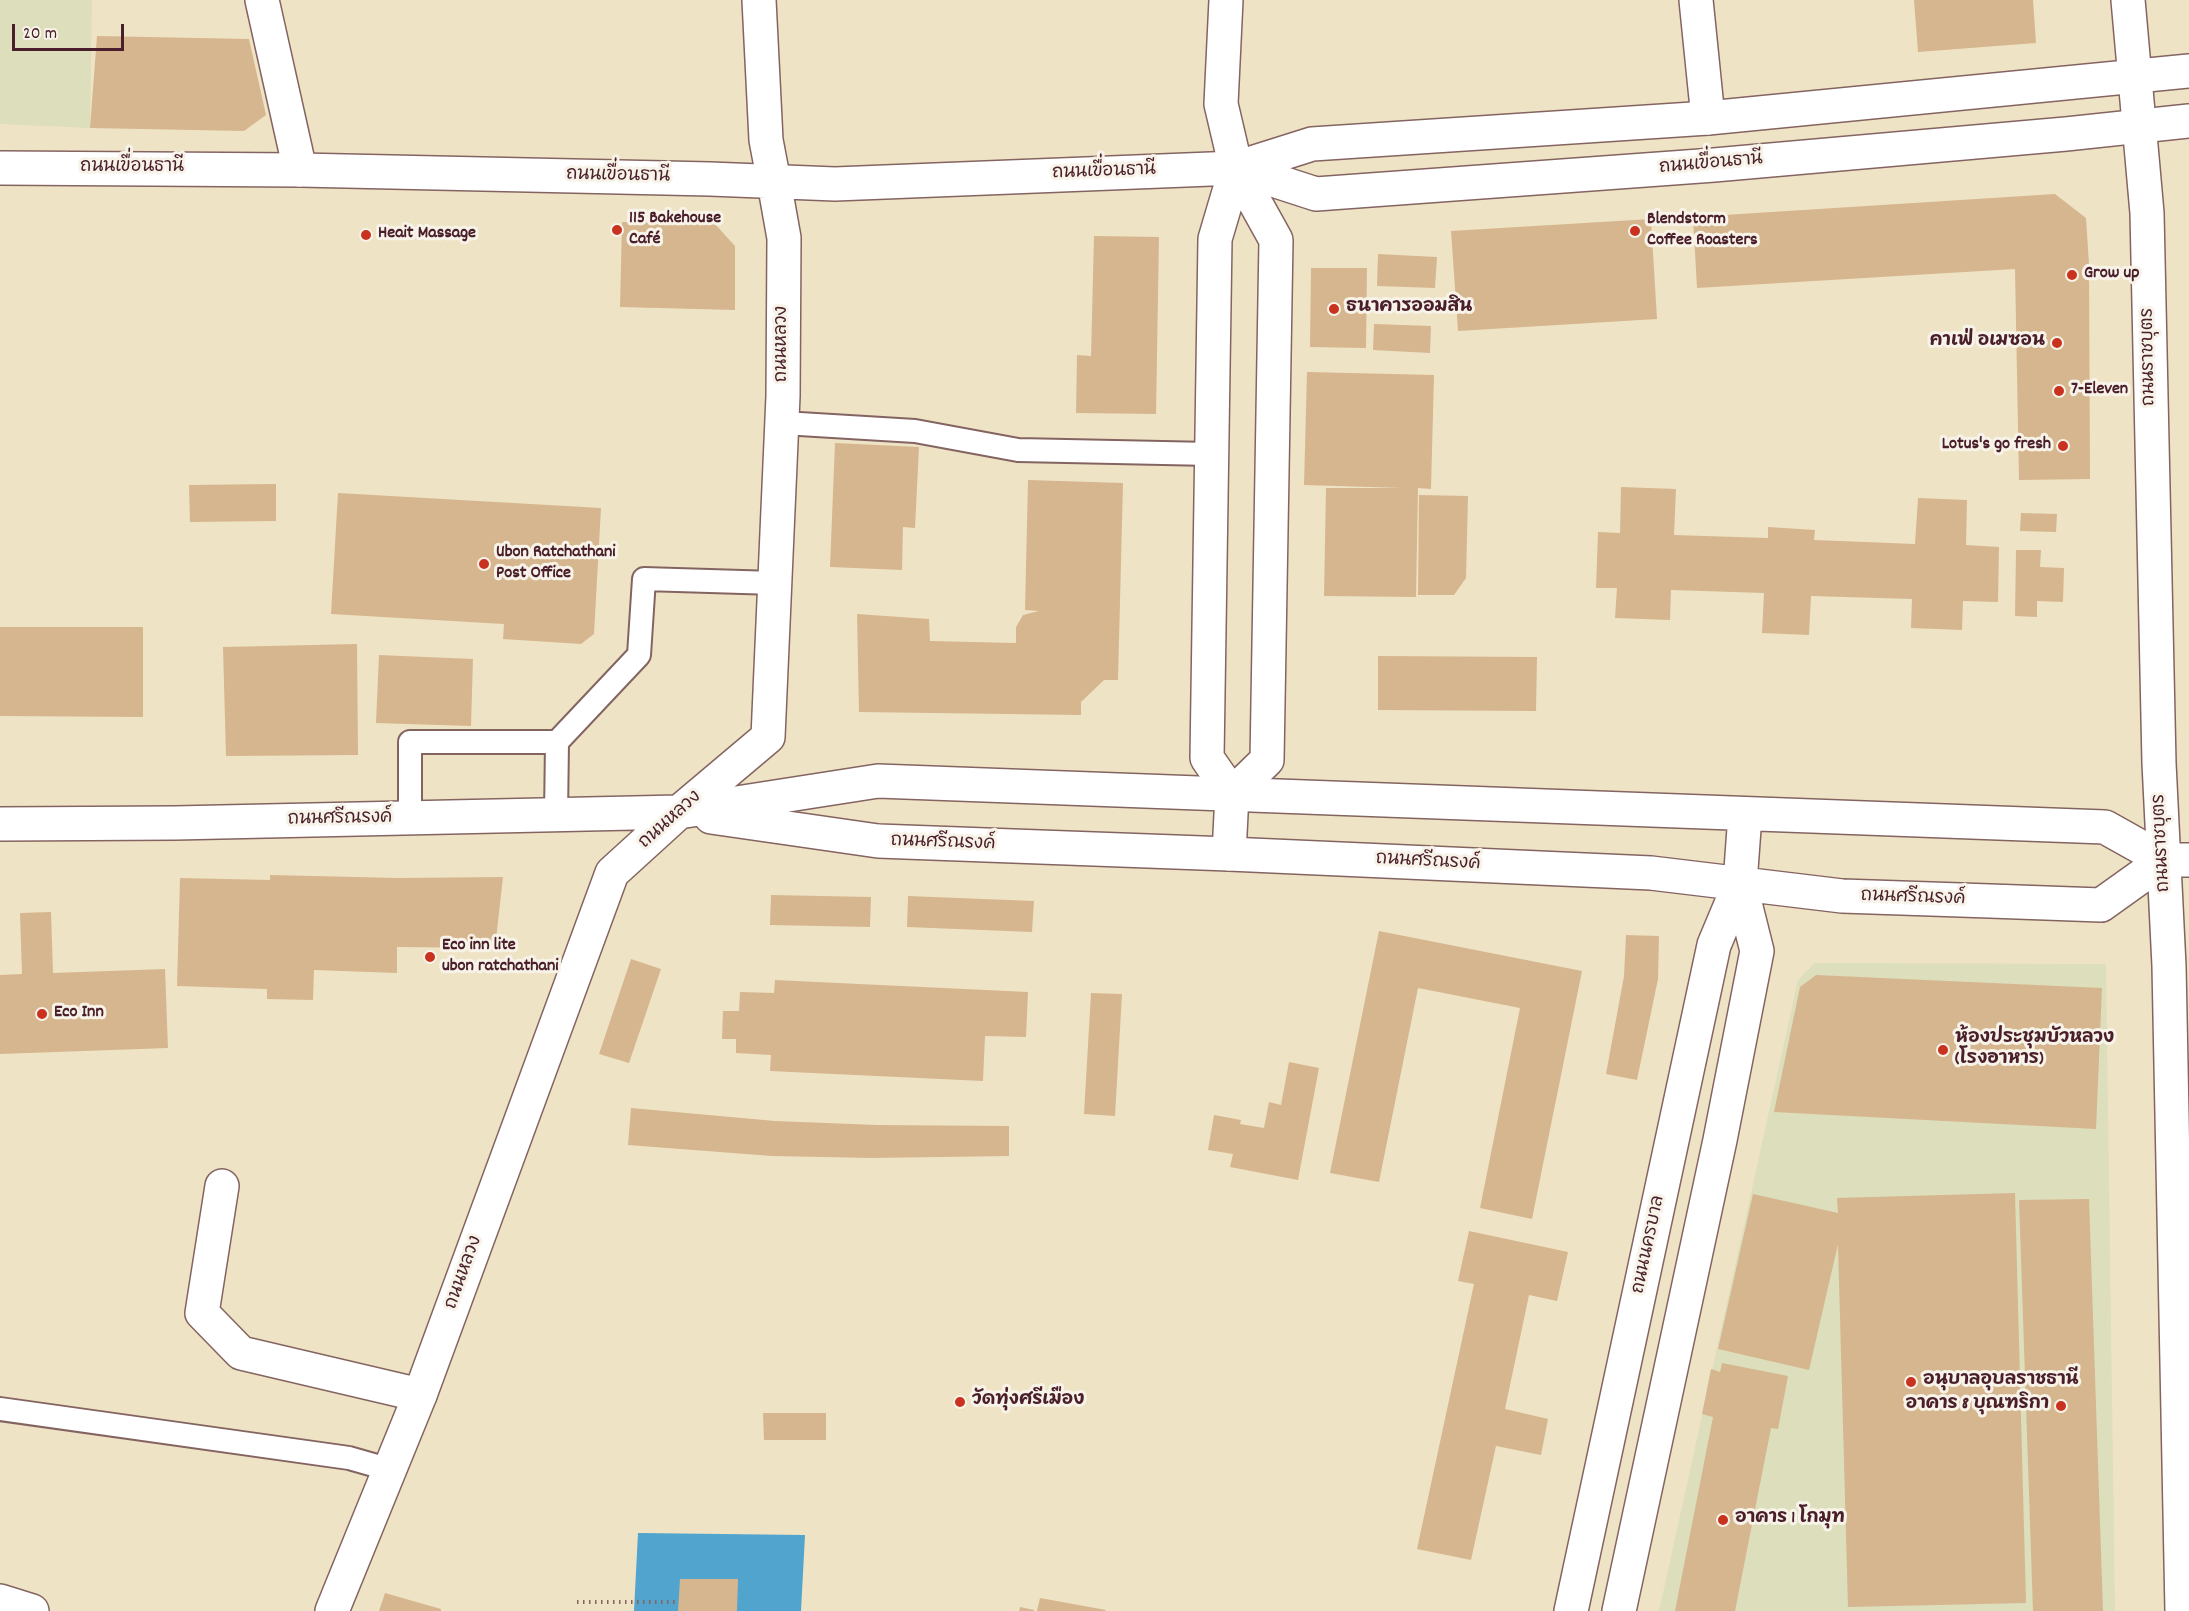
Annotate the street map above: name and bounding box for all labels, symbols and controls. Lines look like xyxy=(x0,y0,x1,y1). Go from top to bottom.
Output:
scale bar xyxy=(15,12,128,50)
text: 20 m xyxy=(23,22,57,47)
street label: ถนนเขื่อนธานี xyxy=(1658,150,1764,180)
street label: ถนนเขื่อนธานี xyxy=(80,158,184,180)
street label: ถนนเขื่อนธานี xyxy=(1052,160,1156,186)
street label: ถนนเขื่อนธานี xyxy=(566,165,670,189)
place label: 115 Bakehouse Café xyxy=(629,209,721,252)
place label: Blendstorm Coffee Roasters xyxy=(1647,210,1758,252)
marker: 115 Bakehouse Café xyxy=(610,223,624,237)
place label: Heait Massage xyxy=(378,224,476,246)
marker: Blendstorm Coffee Roasters xyxy=(1628,224,1642,238)
marker: Heait Massage xyxy=(359,228,373,242)
place label: Grow up xyxy=(2084,264,2140,286)
marker: Grow up xyxy=(2065,268,2079,282)
place label: ธนาคารออมสิน xyxy=(1346,298,1472,320)
marker: ธนาคารออมสิน xyxy=(1327,302,1341,316)
street label: ถนนหลวง xyxy=(773,306,795,382)
street label: ถนนราชบุตร xyxy=(2138,308,2162,406)
place label: คาเฟ่ อเมซอน xyxy=(1930,332,2045,354)
marker: คาเฟ่ อเมซอน xyxy=(2050,336,2064,350)
place label: 7-Eleven xyxy=(2071,380,2128,402)
marker: 7-Eleven xyxy=(2052,384,2066,398)
place label: Lotus's go fresh xyxy=(1942,435,2051,457)
marker: Lotus's go fresh xyxy=(2056,439,2070,453)
place label: Ubon Ratchathani Post Office xyxy=(496,543,616,586)
marker: Ubon Ratchathani Post Office xyxy=(477,557,491,571)
street label: ถนนหลวง xyxy=(635,787,707,855)
street label: ถนนราชบุตร xyxy=(2150,793,2176,893)
street label: ถนนศรีณรงค์ xyxy=(287,808,393,832)
street label: ถนนศรีณรงค์ xyxy=(890,831,996,857)
street label: ถนนศรีณรงค์ xyxy=(1375,849,1481,877)
street label: ถนนศรีณรงค์ xyxy=(1860,886,1966,912)
place label: Eco inn lite ubon ratchathani xyxy=(442,936,559,978)
marker: Eco inn lite ubon ratchathani xyxy=(423,950,437,964)
place label: Eco Inn xyxy=(54,1003,104,1025)
marker: Eco Inn xyxy=(35,1007,49,1021)
place label: ห้องประชุมบัวหลวง (โรงอาหาร) xyxy=(1955,1029,2114,1072)
marker: ห้องประชุมบัวหลวง (โรงอาหาร) xyxy=(1936,1043,1950,1057)
street label: ถนนนครบาล xyxy=(1629,1194,1671,1296)
street label: ถนนหลวง xyxy=(442,1233,488,1313)
place label: อนุบาลอุบลราชธานี xyxy=(1923,1371,2079,1393)
marker: อนุบาลอุบลราชธานี xyxy=(1904,1375,1918,1389)
place label: วัดทุ่งศรีเมือง xyxy=(972,1391,1084,1413)
marker: วัดทุ่งศรีเมือง xyxy=(953,1395,967,1409)
place label: อาคาร 8 บุณฑริกา xyxy=(1906,1395,2049,1417)
marker: อาคาร 8 บุณฑริกา xyxy=(2054,1399,2068,1413)
place label: อาคาร 1 โกมุท xyxy=(1735,1509,1845,1531)
marker: อาคาร 1 โกมุท xyxy=(1716,1513,1730,1527)

